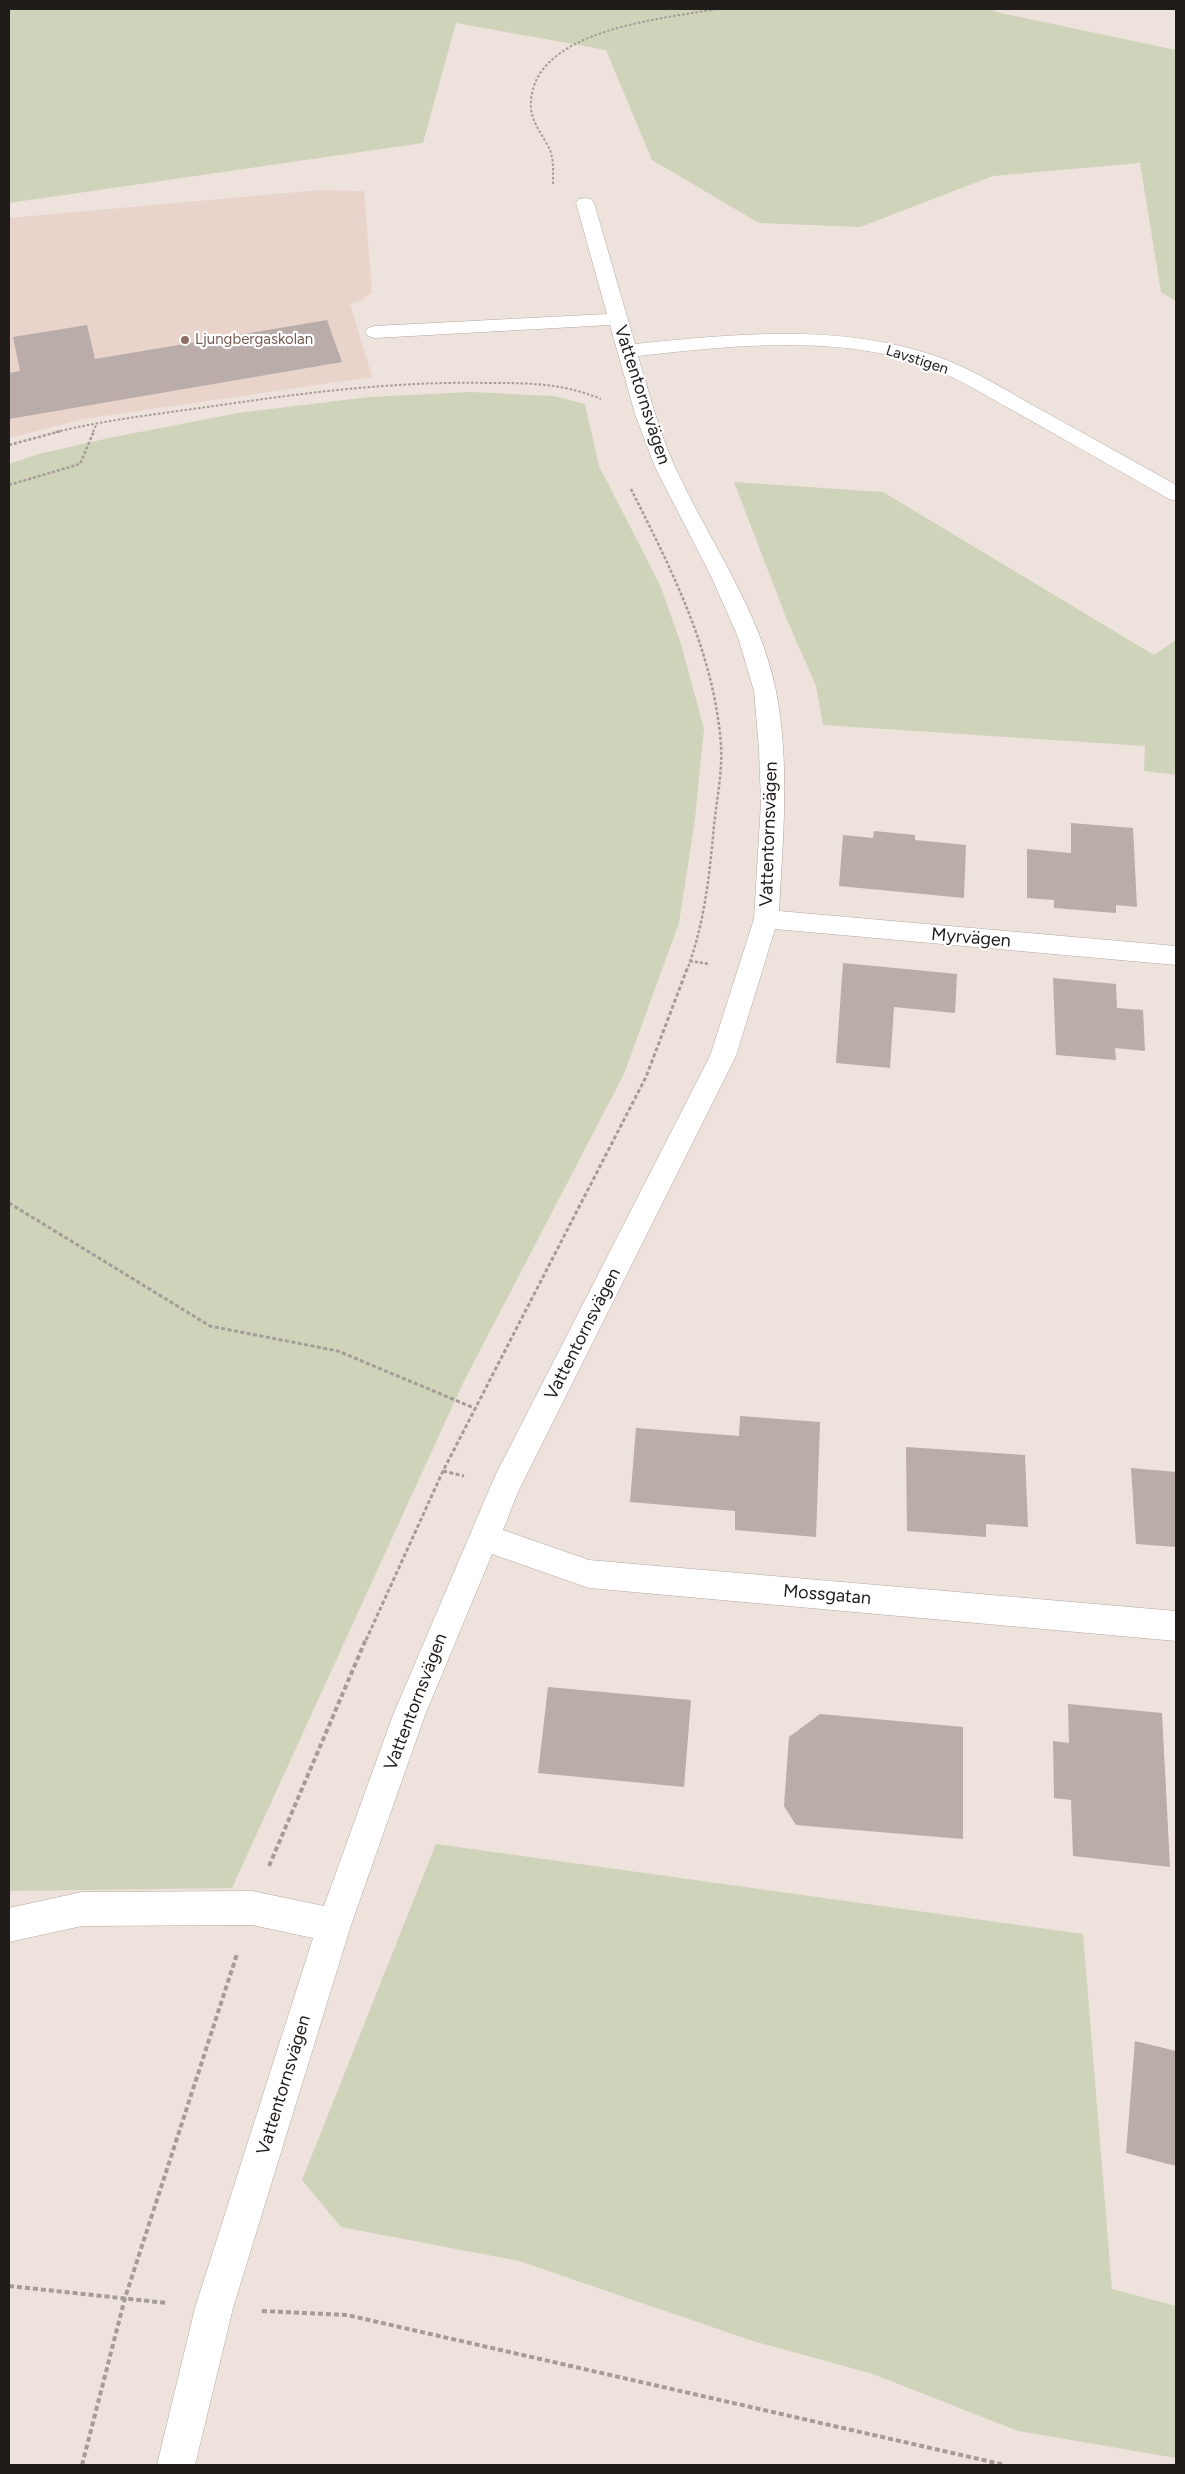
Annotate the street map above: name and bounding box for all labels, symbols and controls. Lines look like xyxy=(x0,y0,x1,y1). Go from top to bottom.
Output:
street label: Vattentornsvägen xyxy=(609,323,675,467)
place label: Ljungbergaskolan xyxy=(195,331,313,349)
marker: Ljungbergaskolan xyxy=(179,334,191,346)
street label: Lavstigen xyxy=(883,341,951,379)
street label: Vattentornsvägen xyxy=(756,761,782,907)
street label: Myrvägen xyxy=(930,924,1012,952)
street label: Vattentornsvägen xyxy=(540,1264,626,1404)
street label: Mossgatan xyxy=(782,1580,872,1610)
street label: Vattentornsvägen xyxy=(380,1630,452,1774)
street label: Vattentornsvägen xyxy=(252,2012,316,2158)

